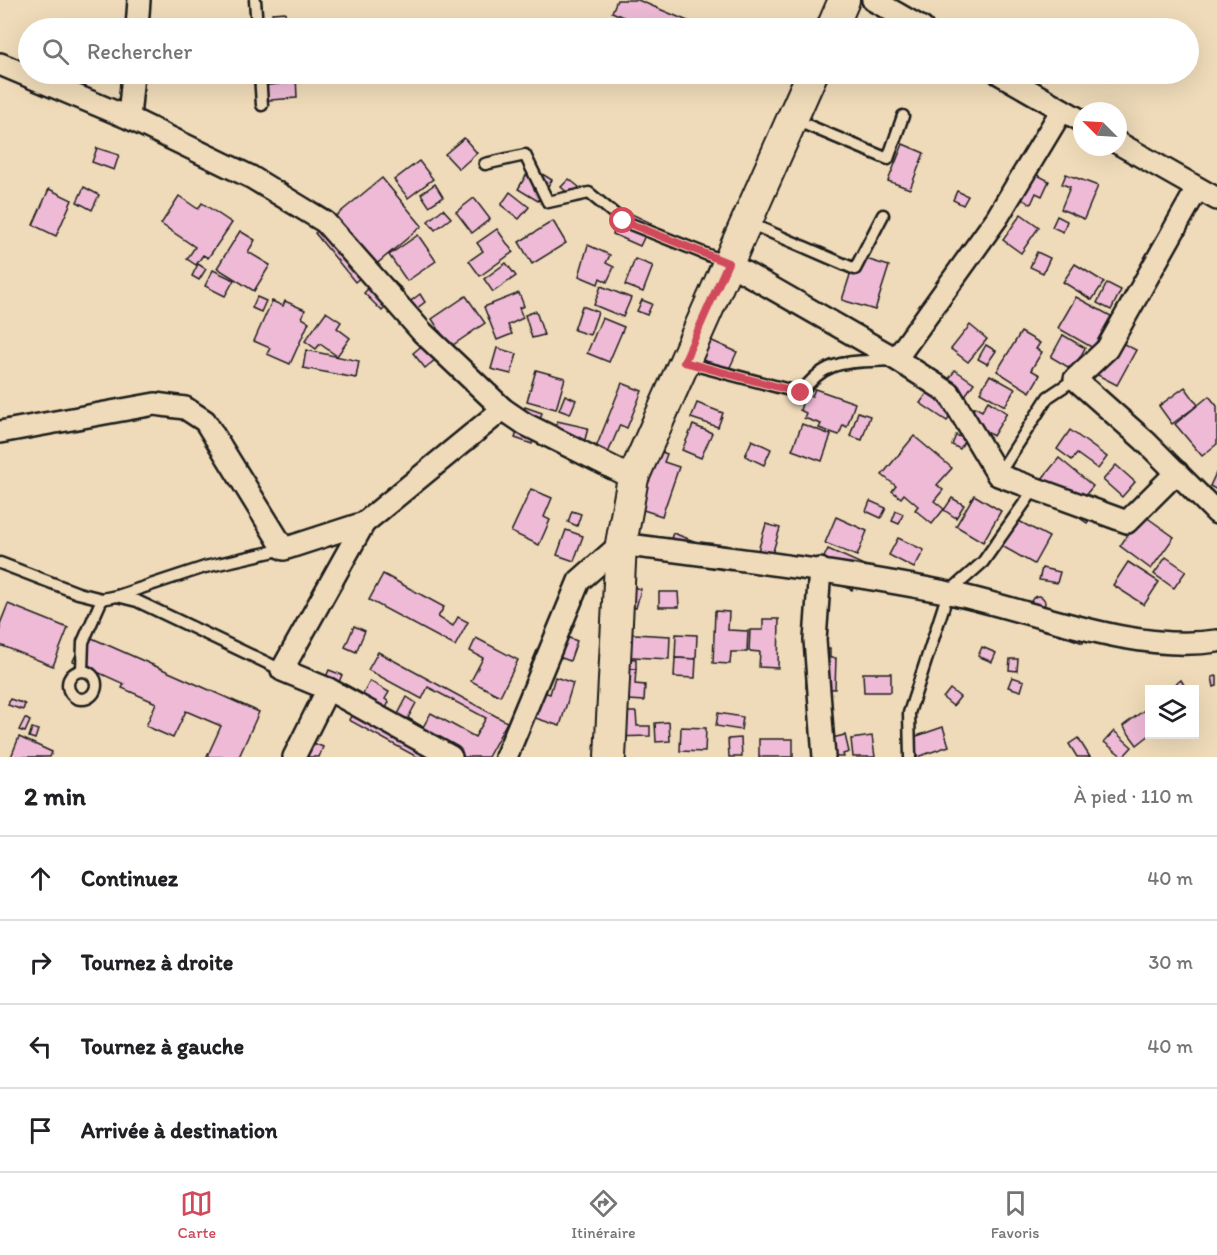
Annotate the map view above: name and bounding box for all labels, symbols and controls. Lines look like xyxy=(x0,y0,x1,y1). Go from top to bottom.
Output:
search box xyxy=(18,18,1199,84)
icon: search xyxy=(39,35,72,68)
text: Rechercher xyxy=(87,38,192,65)
north arrow xyxy=(1073,102,1127,156)
route start xyxy=(609,207,635,233)
route end xyxy=(787,379,813,405)
map controls xyxy=(1145,685,1199,739)
button: layers xyxy=(1145,685,1199,739)
text: 2 min xyxy=(24,780,86,812)
text: À pied · 110 m xyxy=(1074,784,1193,808)
icon: ahead xyxy=(24,862,57,895)
text: Continuez xyxy=(81,865,178,892)
text: 40 m xyxy=(1147,866,1193,890)
icon: right xyxy=(24,946,57,979)
text: Tournez à droite xyxy=(81,949,233,976)
text: 30 m xyxy=(1148,950,1193,974)
icon: left xyxy=(24,1030,57,1063)
text: Tournez à gauche xyxy=(81,1033,244,1060)
text: 40 m xyxy=(1147,1034,1193,1058)
icon: arrive xyxy=(24,1114,57,1147)
text: Arrivée à destination xyxy=(81,1117,277,1144)
tab: Carte xyxy=(178,1187,216,1242)
tab: Itinéraire xyxy=(571,1187,636,1242)
tab: Favoris xyxy=(991,1187,1039,1242)

